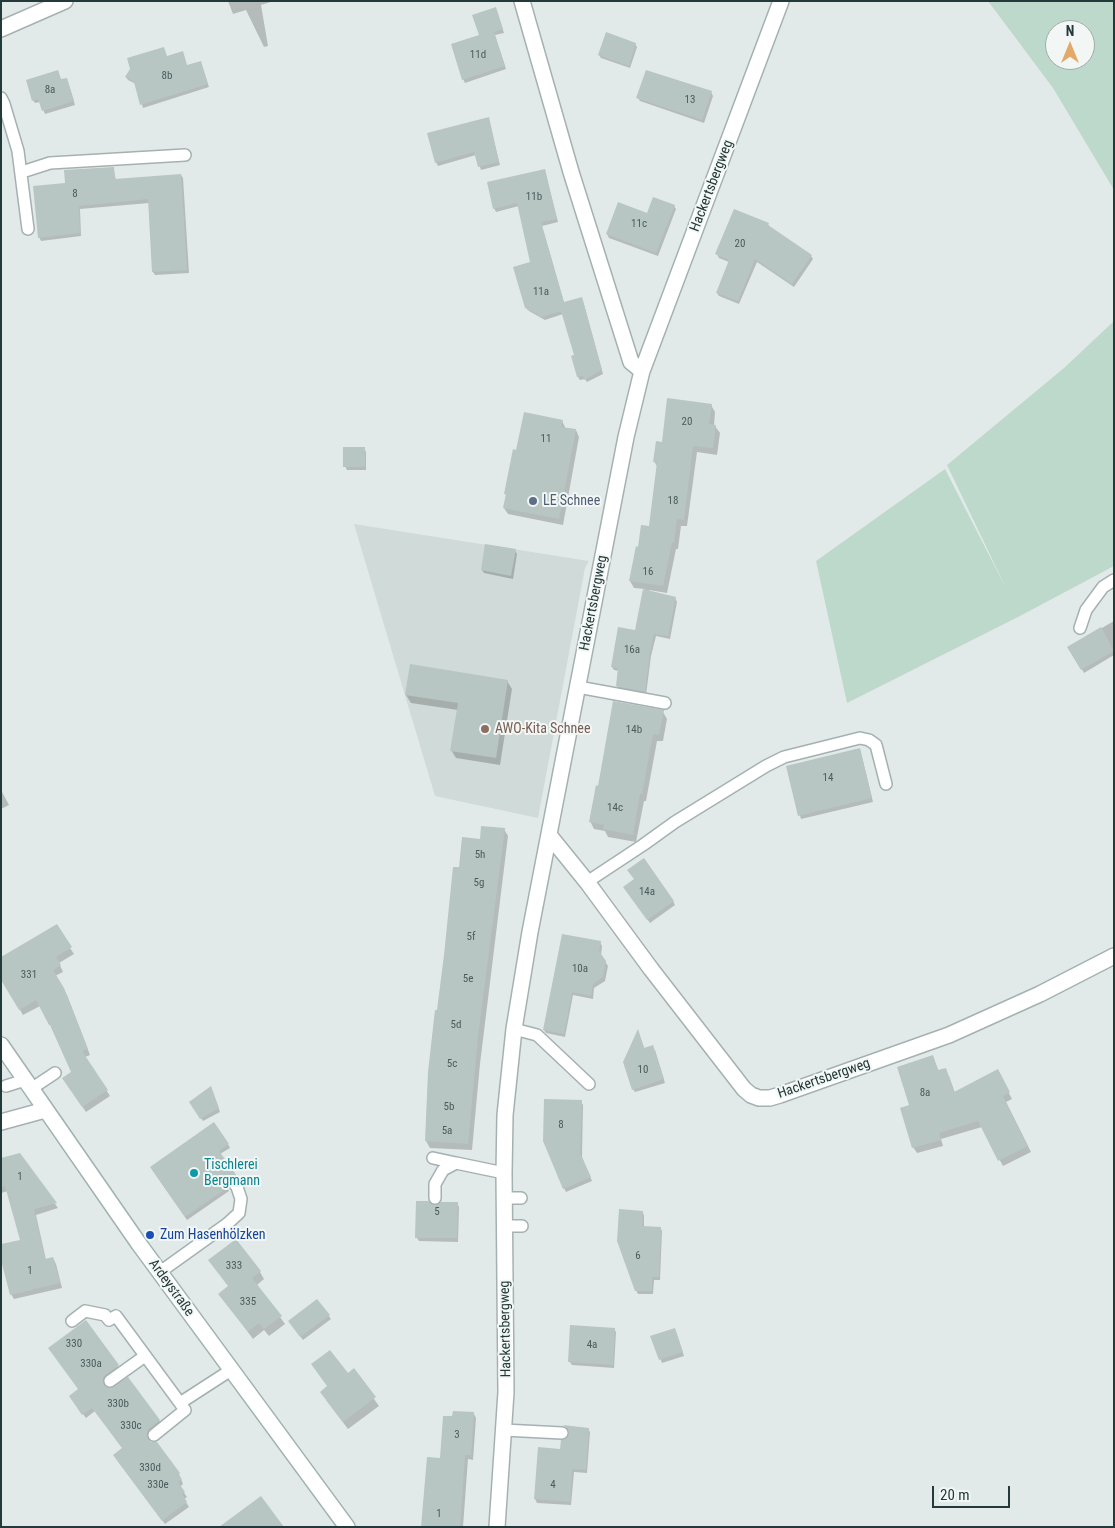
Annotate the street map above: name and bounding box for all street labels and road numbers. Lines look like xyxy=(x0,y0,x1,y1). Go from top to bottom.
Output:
street label: Hackertsbergweg xyxy=(687,138,737,234)
street label: Hackertsbergweg xyxy=(577,554,611,652)
street label: Hackertsbergweg xyxy=(776,1055,872,1103)
street label: Ardeystraße xyxy=(145,1256,197,1320)
street label: Hackertsbergweg xyxy=(497,1280,515,1378)

